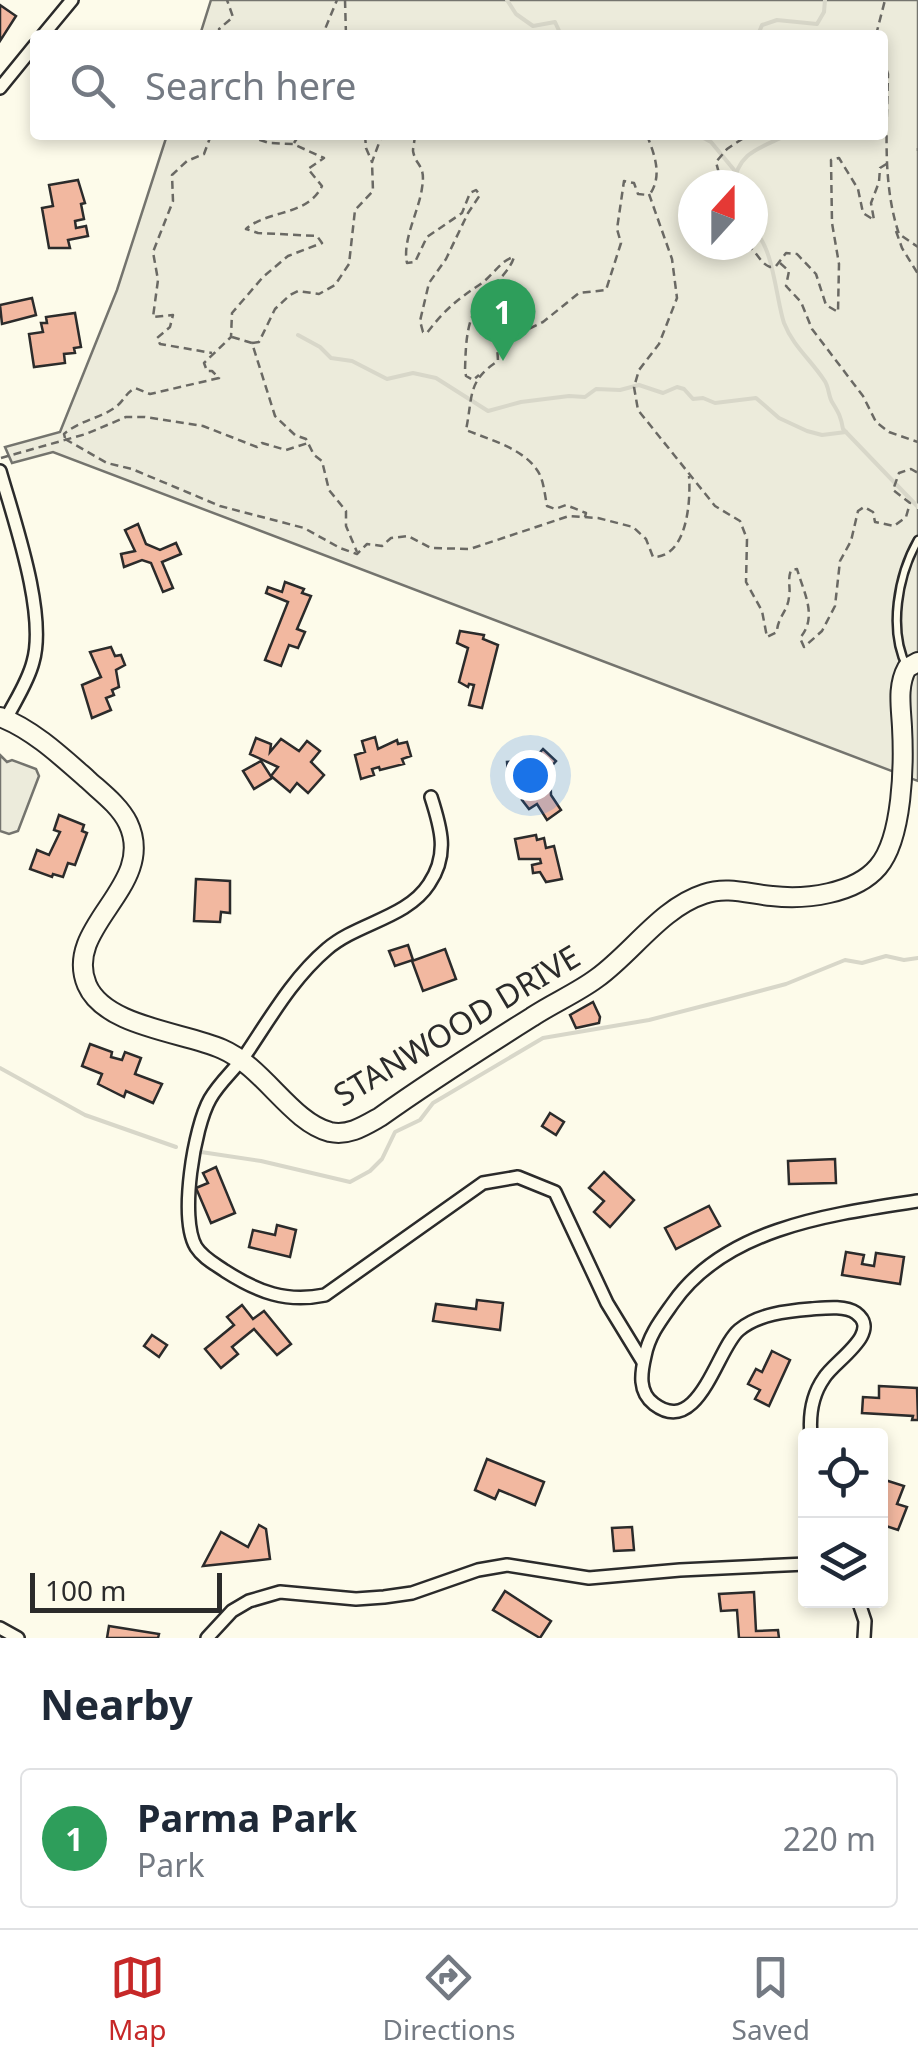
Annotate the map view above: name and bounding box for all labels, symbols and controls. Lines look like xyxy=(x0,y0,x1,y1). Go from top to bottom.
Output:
search box xyxy=(30,30,888,140)
icon: search xyxy=(65,58,120,113)
text: Search here xyxy=(145,59,356,111)
north arrow xyxy=(678,170,768,260)
pin: 1 xyxy=(470,278,536,361)
your location xyxy=(505,750,556,801)
street label: STANWOOD DRIVE xyxy=(325,934,587,1115)
map controls xyxy=(798,1428,888,1608)
button: locate xyxy=(798,1428,888,1518)
button: layers xyxy=(798,1518,888,1608)
scale bar xyxy=(30,1568,222,1612)
text: 100 m xyxy=(45,1571,127,1609)
text: Nearby xyxy=(40,1675,193,1732)
text: Parma Park xyxy=(137,1791,357,1843)
text: 1 xyxy=(65,1817,84,1860)
text: 220 m xyxy=(783,1817,876,1860)
text: Park xyxy=(137,1843,205,1886)
tab: Map xyxy=(108,1950,166,2048)
tab: Directions xyxy=(383,1950,515,2048)
tab: Saved xyxy=(732,1950,810,2048)

